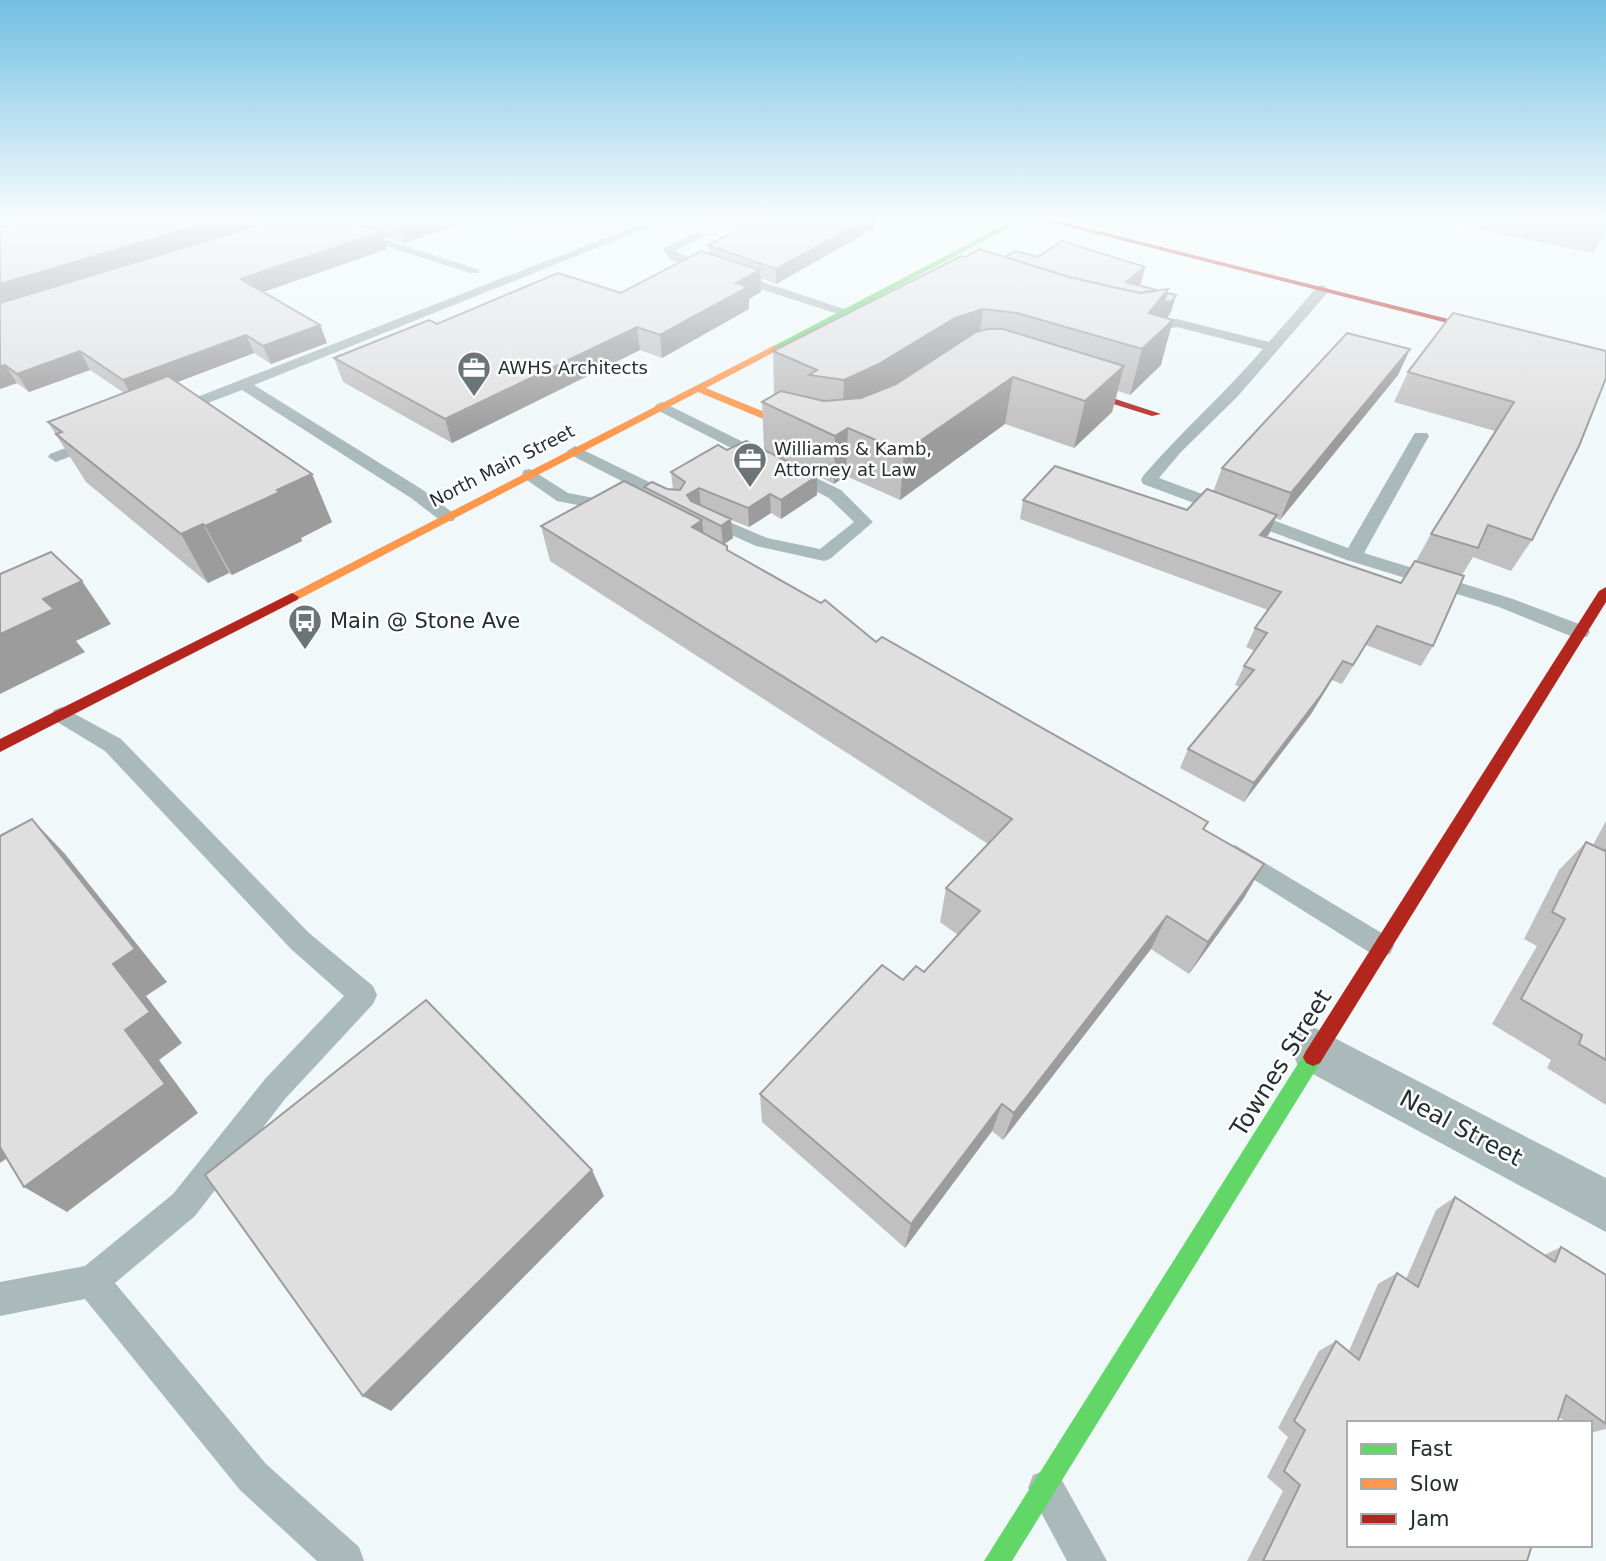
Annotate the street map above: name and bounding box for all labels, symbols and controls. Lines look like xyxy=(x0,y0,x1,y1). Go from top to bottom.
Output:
office icon: AWHS Architects xyxy=(455,349,493,398)
place label: AWHS Architects xyxy=(498,357,648,378)
street label: North Main Street xyxy=(426,420,578,511)
place label: Williams & Kamb, Attorney at Law xyxy=(774,438,932,480)
office icon: Williams & Kamb, Attorney at Law xyxy=(731,440,769,489)
bus stop icon: Main @ Stone Ave xyxy=(286,602,324,651)
place label: Main @ Stone Ave xyxy=(330,609,520,633)
street label: Townes Street xyxy=(1224,984,1337,1142)
street label: Neal Street xyxy=(1395,1084,1527,1172)
legend xyxy=(1347,1421,1592,1547)
text: Fast xyxy=(1410,1437,1452,1461)
text: Slow xyxy=(1410,1472,1459,1496)
text: Jam xyxy=(1408,1507,1450,1531)

